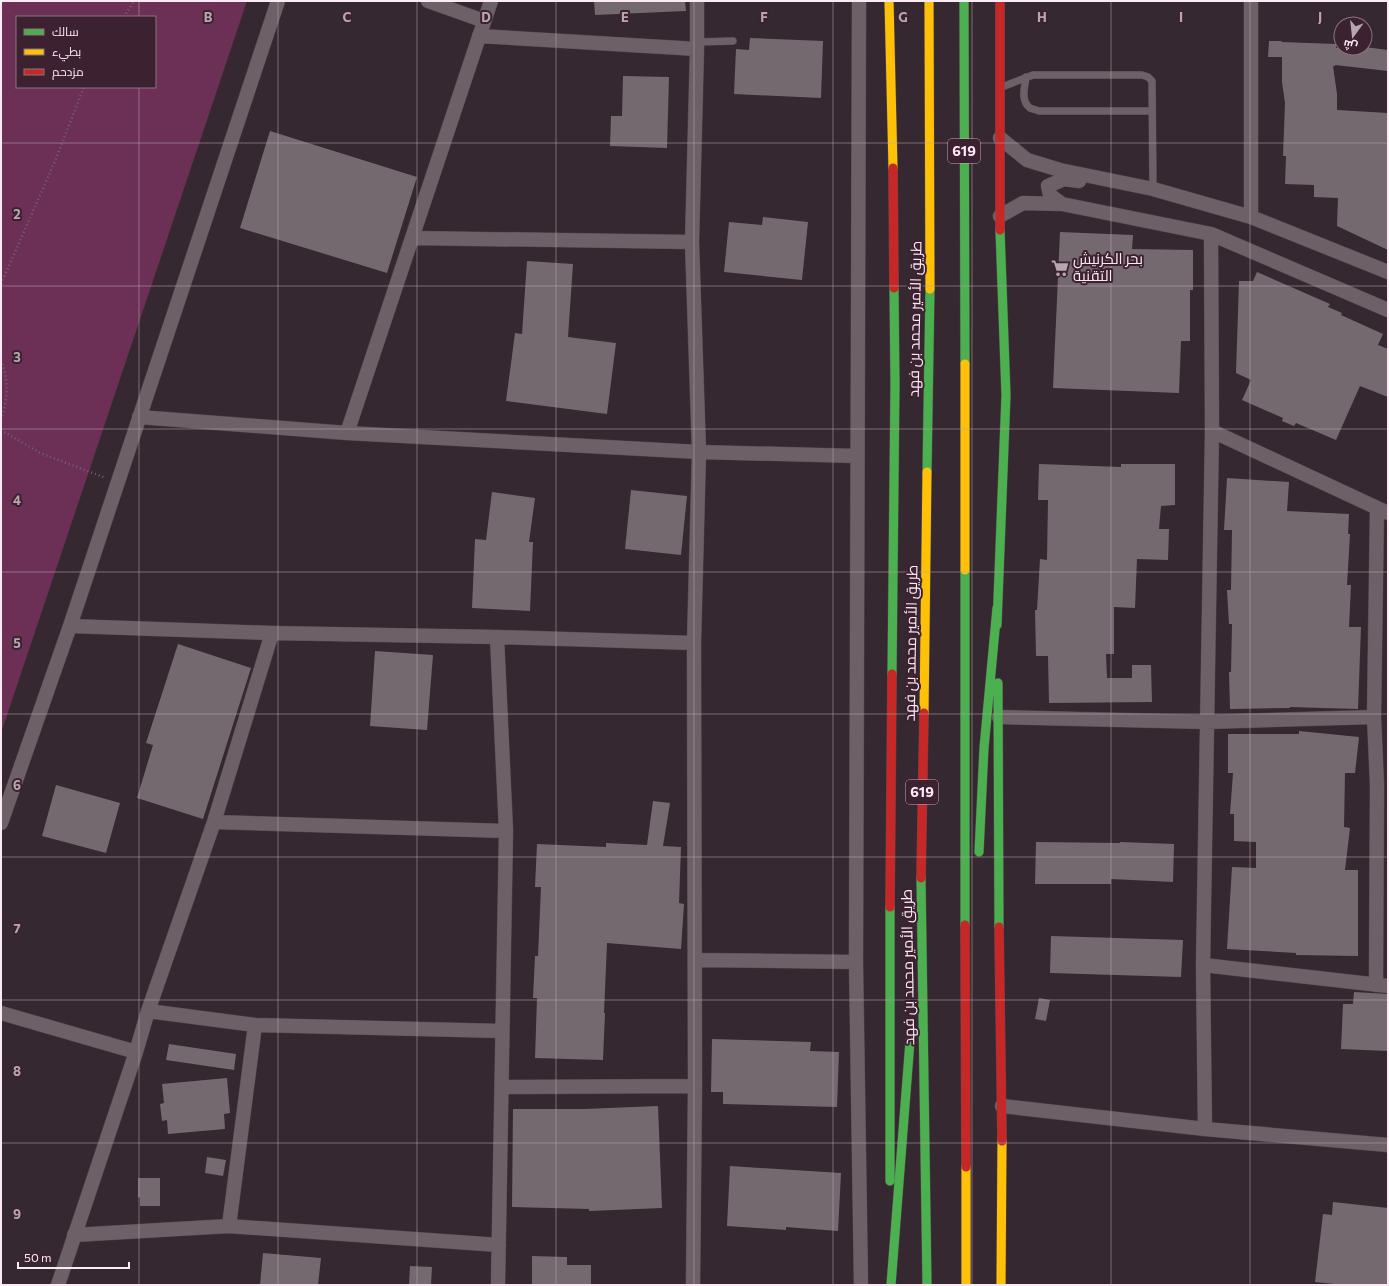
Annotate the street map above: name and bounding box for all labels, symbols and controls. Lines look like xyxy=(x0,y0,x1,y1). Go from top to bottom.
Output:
text: B xyxy=(204,9,213,25)
text: C xyxy=(343,9,352,25)
text: D xyxy=(481,9,491,25)
text: E xyxy=(621,9,629,25)
text: F xyxy=(760,9,768,25)
text: G xyxy=(898,9,908,25)
text: H xyxy=(1037,9,1047,25)
text: I xyxy=(1179,9,1183,25)
text: J xyxy=(1318,9,1322,25)
legend xyxy=(16,16,156,88)
north arrow xyxy=(1333,16,1373,56)
text: سالك xyxy=(52,24,79,38)
text: ش xyxy=(1342,37,1359,54)
text: بطيء xyxy=(52,44,81,62)
text: مزدحم xyxy=(52,64,84,80)
road number: 619 xyxy=(948,139,980,163)
text: 2 xyxy=(13,206,21,222)
street label: طريق الأمير محمد بن فهد xyxy=(904,241,926,397)
place label: بحر الكرنيش التقنية xyxy=(1073,249,1143,284)
supermarket icon: بحر الكرنيش التقنية xyxy=(1050,258,1070,278)
text: 3 xyxy=(13,349,21,365)
text: 4 xyxy=(13,492,21,508)
street label: طريق الأمير محمد بن فهد xyxy=(900,565,922,721)
text: 5 xyxy=(13,635,21,651)
text: 6 xyxy=(13,777,21,793)
road number: 619 xyxy=(906,780,938,804)
street label: طريق الأمير محمد بن فهد xyxy=(897,889,919,1045)
text: 7 xyxy=(13,920,21,936)
text: 8 xyxy=(13,1063,21,1079)
text: 9 xyxy=(13,1206,21,1222)
scale bar xyxy=(18,1244,129,1270)
text: 50 m xyxy=(24,1250,52,1264)

